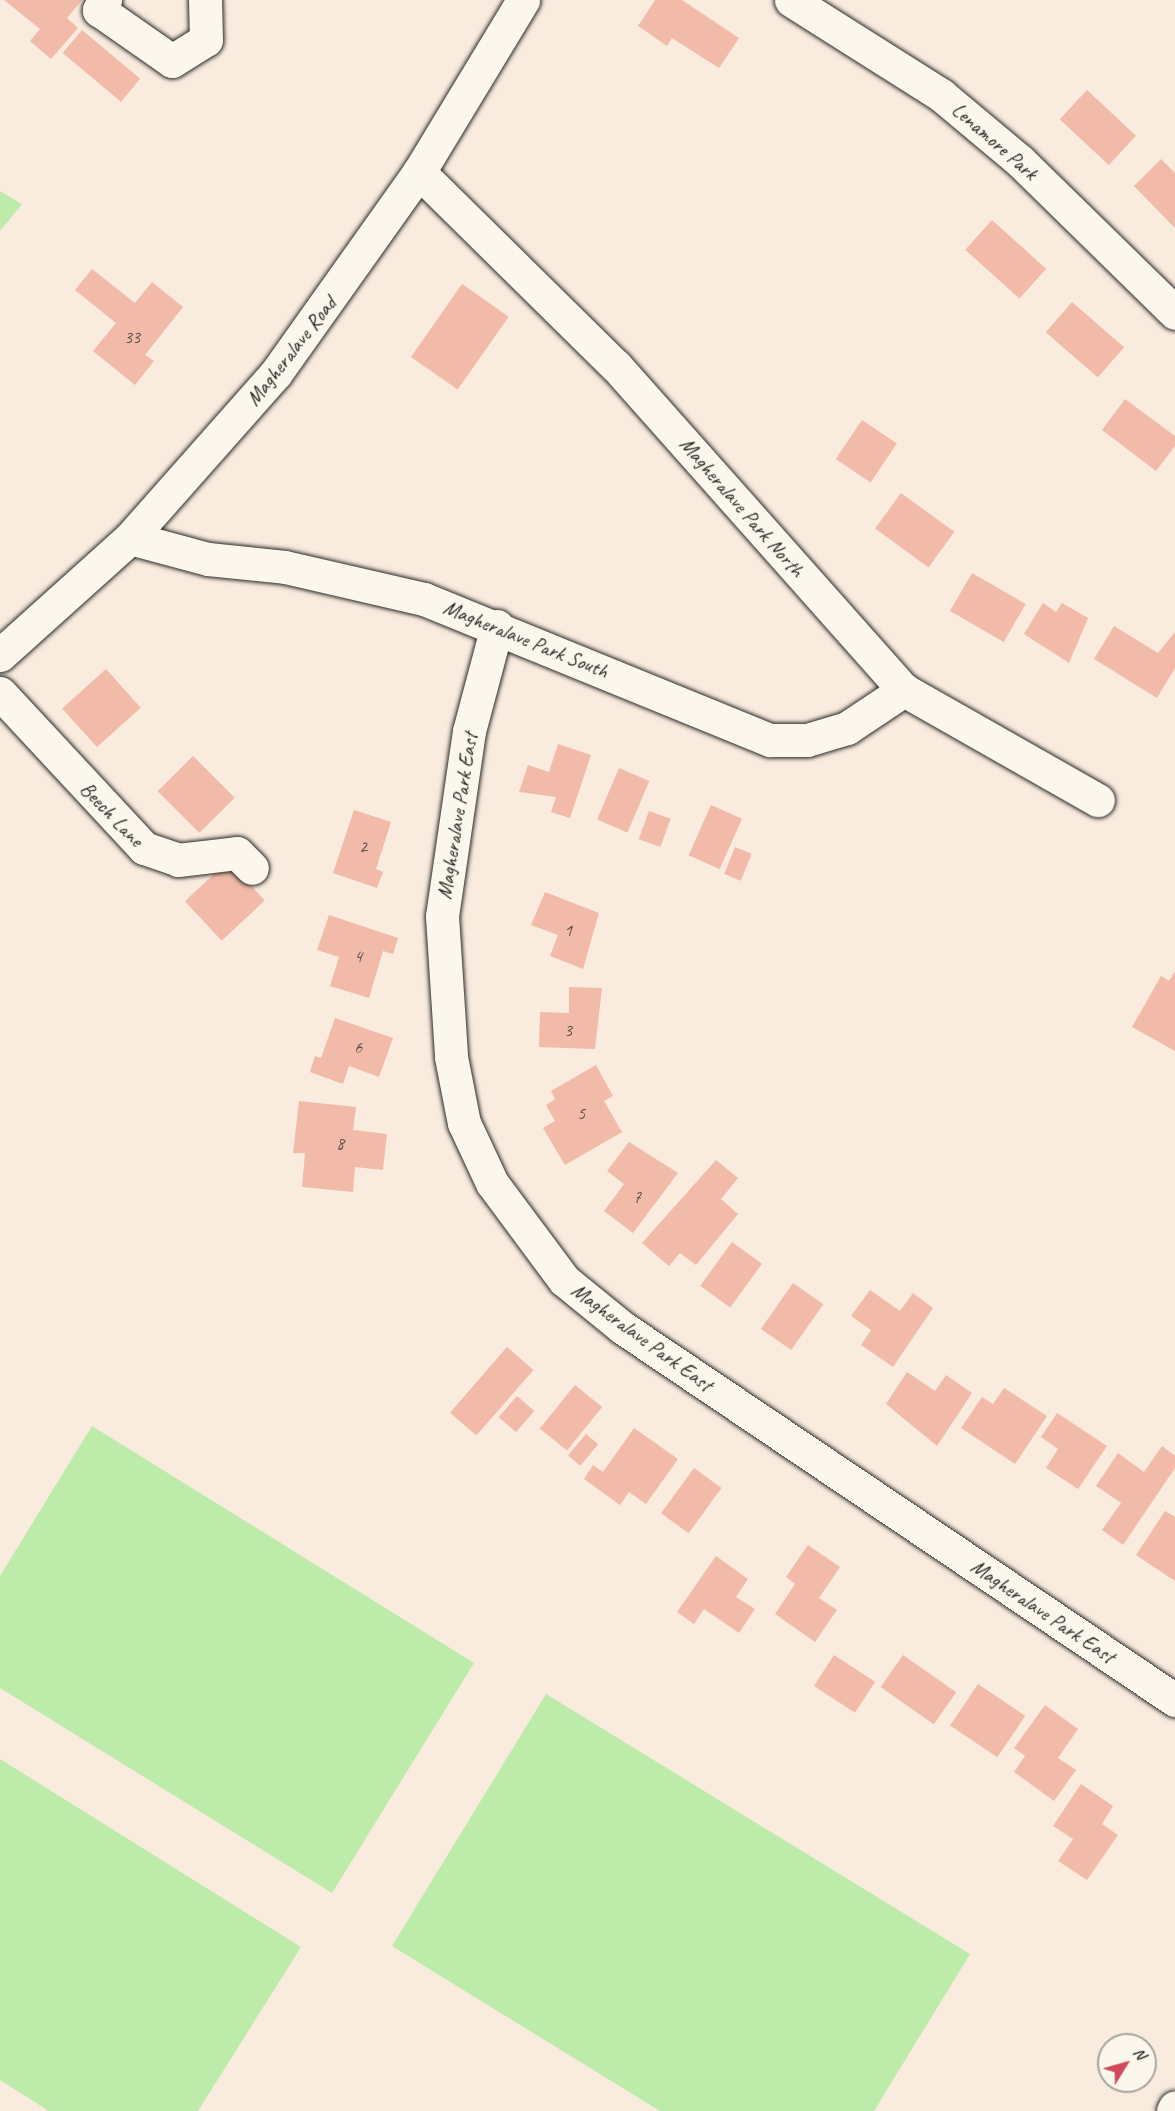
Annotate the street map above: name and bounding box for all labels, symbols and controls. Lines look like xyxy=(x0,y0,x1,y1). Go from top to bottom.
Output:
street label: Lenamore Park xyxy=(946,96,1044,186)
street label: Magheralave Road xyxy=(241,292,341,410)
house number: 33 xyxy=(124,326,140,348)
street label: Magheralave Park North xyxy=(674,431,810,583)
street label: Magheralave Park South xyxy=(440,594,612,684)
street label: Magheralave Park East xyxy=(431,731,483,901)
street label: Beech Lane xyxy=(75,776,149,852)
house number: 2 xyxy=(359,835,367,857)
house number: 1 xyxy=(564,919,572,941)
house number: 4 xyxy=(354,945,362,967)
house number: 3 xyxy=(564,1019,572,1041)
house number: 6 xyxy=(354,1036,362,1058)
house number: 5 xyxy=(577,1102,585,1124)
house number: 8 xyxy=(336,1132,344,1154)
house number: 7 xyxy=(633,1186,641,1208)
street label: Magheralave Park East xyxy=(566,1277,718,1397)
street label: Magheralave Park East xyxy=(966,1553,1120,1669)
north arrow xyxy=(1097,2033,1157,2093)
text: N xyxy=(1129,2043,1151,2063)

